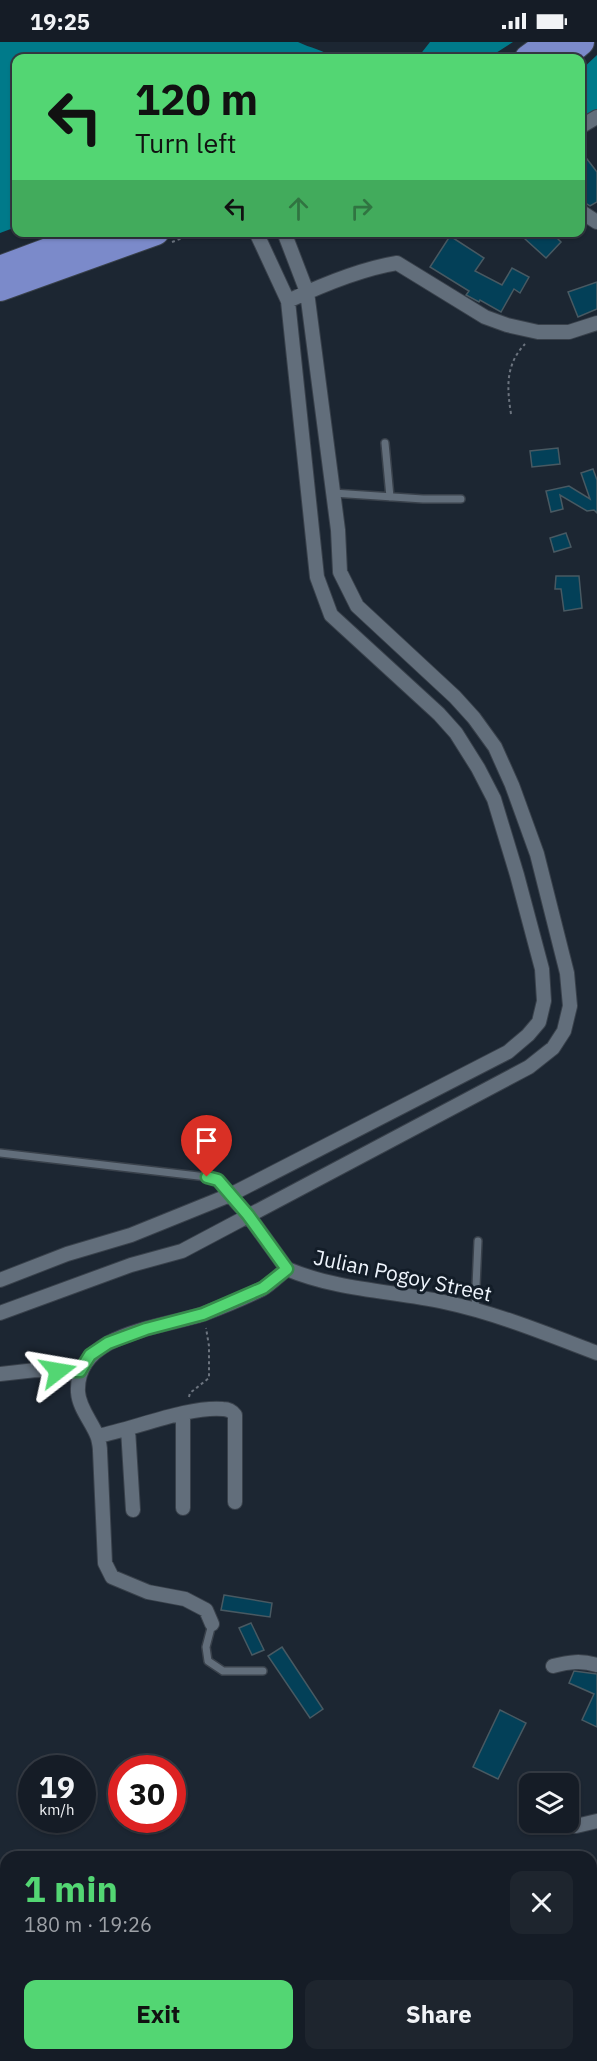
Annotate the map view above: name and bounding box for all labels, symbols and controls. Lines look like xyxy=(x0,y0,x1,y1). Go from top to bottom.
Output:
text: 19:25 xyxy=(30,7,90,36)
text: 120 m xyxy=(135,72,258,127)
icon: left xyxy=(36,78,114,156)
text: Turn left xyxy=(135,125,236,160)
icon: left xyxy=(219,192,252,225)
icon: ahead xyxy=(282,192,315,225)
icon: right xyxy=(345,192,378,225)
pin xyxy=(181,1115,232,1177)
icon: arrive xyxy=(190,1124,223,1157)
street label: Julian Pogoy Street xyxy=(311,1242,495,1308)
position arrow xyxy=(26,1339,90,1403)
speed limit sign: 30 xyxy=(108,1755,186,1833)
text: 19 xyxy=(39,1767,75,1806)
map controls xyxy=(519,1773,579,1833)
button: layers xyxy=(519,1773,579,1833)
text: km/h xyxy=(39,1800,75,1819)
text: 1 min xyxy=(24,1865,118,1912)
button: close xyxy=(510,1871,573,1934)
text: 180 m · 19:26 xyxy=(24,1911,152,1938)
button: Exit xyxy=(24,1980,293,2049)
button: Share xyxy=(305,1980,573,2049)

